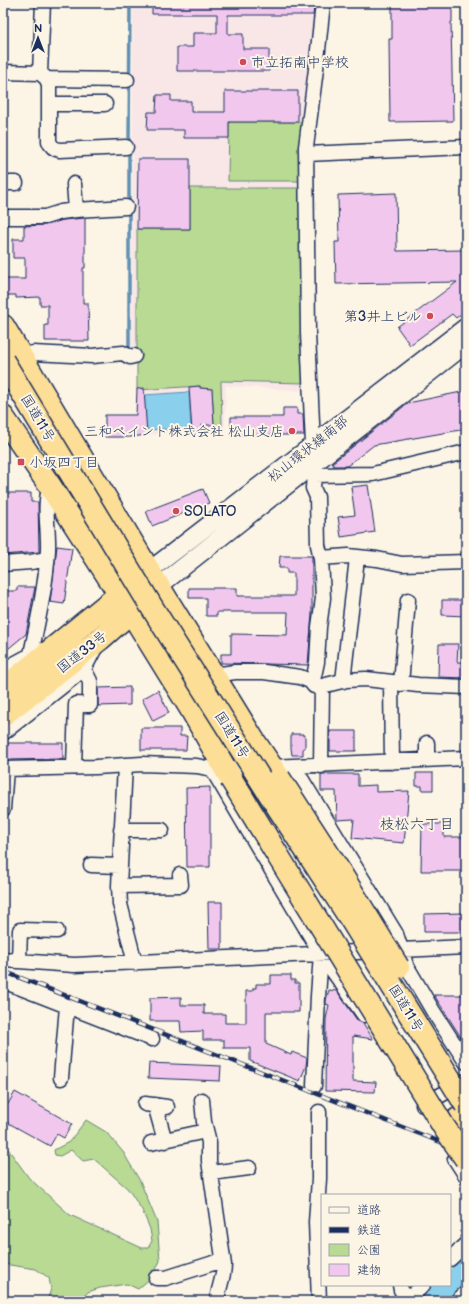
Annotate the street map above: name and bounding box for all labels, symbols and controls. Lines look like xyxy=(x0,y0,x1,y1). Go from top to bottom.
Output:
north arrow xyxy=(18,18,58,58)
text: N xyxy=(34,22,42,35)
place label: 市立拓南中学校 xyxy=(251,54,349,71)
marker: 市立拓南中学校 xyxy=(238,57,248,67)
place label: 第3井上ビル xyxy=(344,308,422,325)
marker: 第3井上ビル xyxy=(425,311,435,321)
street label: 国道11号 xyxy=(17,391,59,445)
street label: 松山環状線南部 xyxy=(264,412,352,486)
place label: 三和ペイント株式会社 松山支店 xyxy=(84,423,284,440)
marker: 三和ペイント株式会社 松山支店 xyxy=(287,426,297,436)
place label: 小坂四丁目 xyxy=(29,454,99,471)
marker: 小坂四丁目 xyxy=(16,457,26,467)
place label: SOLATO xyxy=(184,503,237,520)
marker: SOLATO xyxy=(171,506,181,516)
street label: 国道33号 xyxy=(53,627,111,677)
street label: 国道11号 xyxy=(211,708,253,762)
district label: 枝松六丁目 xyxy=(379,815,455,834)
street label: 国道11号 xyxy=(385,981,427,1035)
legend xyxy=(321,1194,451,1286)
text: 道路 xyxy=(357,1203,381,1218)
text: 鉄道 xyxy=(357,1223,381,1238)
text: 公園 xyxy=(357,1243,381,1258)
text: 建物 xyxy=(357,1263,381,1278)

